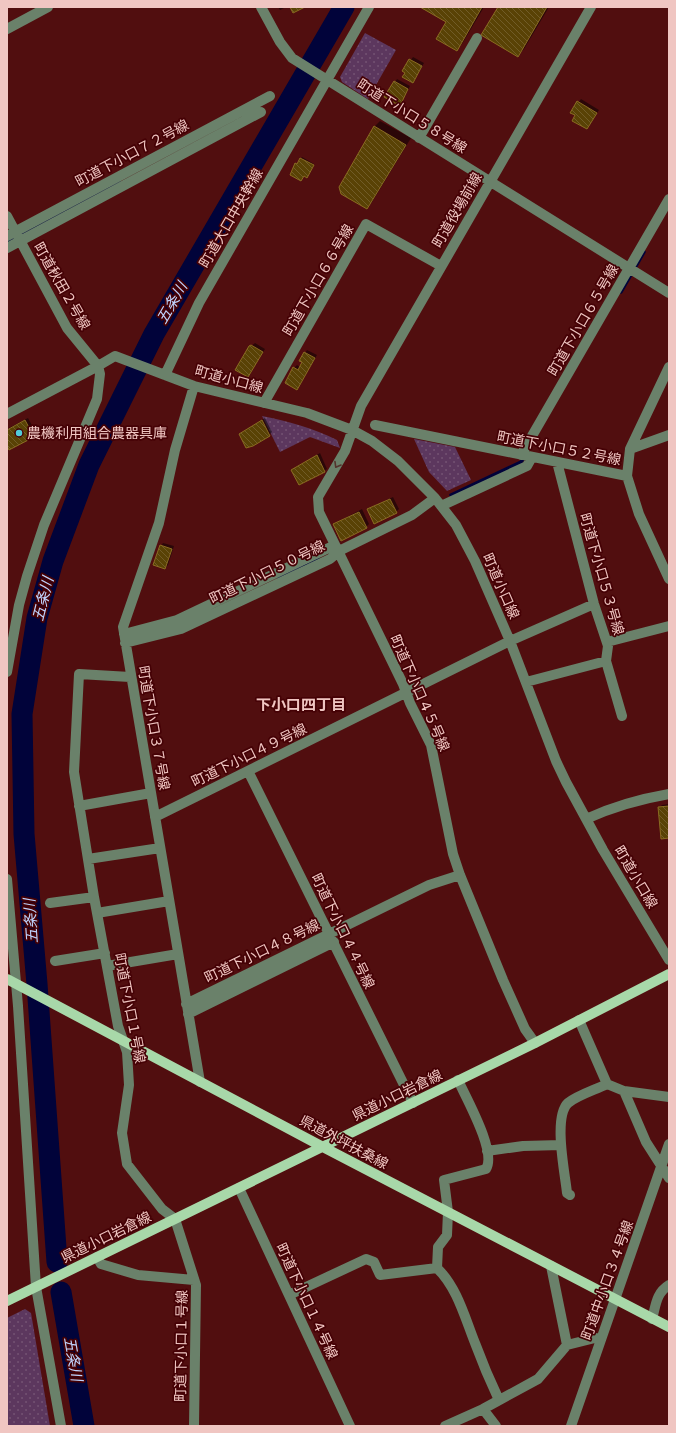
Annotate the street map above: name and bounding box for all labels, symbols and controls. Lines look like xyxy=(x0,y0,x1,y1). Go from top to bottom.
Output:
street label: 町道下小口５８号線 xyxy=(354,75,470,157)
street label: 町道下小口７２号線 xyxy=(72,115,192,191)
street label: 町道大口中央幹線 xyxy=(195,165,267,271)
street label: 町道役場前線 xyxy=(428,169,486,251)
street label: 町道下小口６６号線 xyxy=(279,221,357,339)
street label: 町道秋田２号線 xyxy=(30,239,94,333)
street label: 町道下小口６５号線 xyxy=(544,261,622,379)
water label: 五条川 xyxy=(151,276,193,327)
street label: 町道小口線 xyxy=(193,361,265,397)
place label: 農機利用組合農器具庫 xyxy=(27,424,167,442)
street label: 町道下小口５２号線 xyxy=(495,427,623,469)
marker: 農機利用組合農器具庫 xyxy=(14,428,24,438)
one-way arrow xyxy=(334,461,341,468)
street label: 町道下小口５３号線 xyxy=(576,511,628,637)
street label: 町道下小口５０号線 xyxy=(206,536,328,608)
street label: 町道小口線 xyxy=(479,550,523,622)
water label: 五条川 xyxy=(27,573,59,623)
street label: 町道下小口４５号線 xyxy=(386,632,454,754)
street label: 町道下小口３７号線 xyxy=(134,664,174,792)
district label: 下小口四丁目 xyxy=(256,694,346,715)
street label: 町道下小口４９号線 xyxy=(188,719,310,791)
street label: 町道小口線 xyxy=(610,842,662,912)
street label: 町道下小口４４号線 xyxy=(307,870,379,992)
water label: 五条川 xyxy=(18,896,43,944)
street label: 町道下小口４８号線 xyxy=(201,915,323,987)
street label: 町道下小口１号線 xyxy=(110,951,150,1065)
street label: 県道小口岩倉線 xyxy=(349,1065,445,1125)
street label: 県道外坪扶桑線 xyxy=(297,1111,391,1173)
street label: 県道小口岩倉線 xyxy=(58,1207,154,1267)
street label: 町道中小口３４号線 xyxy=(577,1218,637,1342)
street label: 町道下小口１４号線 xyxy=(272,1240,342,1362)
street label: 町道下小口１号線 xyxy=(171,1290,191,1402)
water label: 五条川 xyxy=(59,1335,88,1385)

